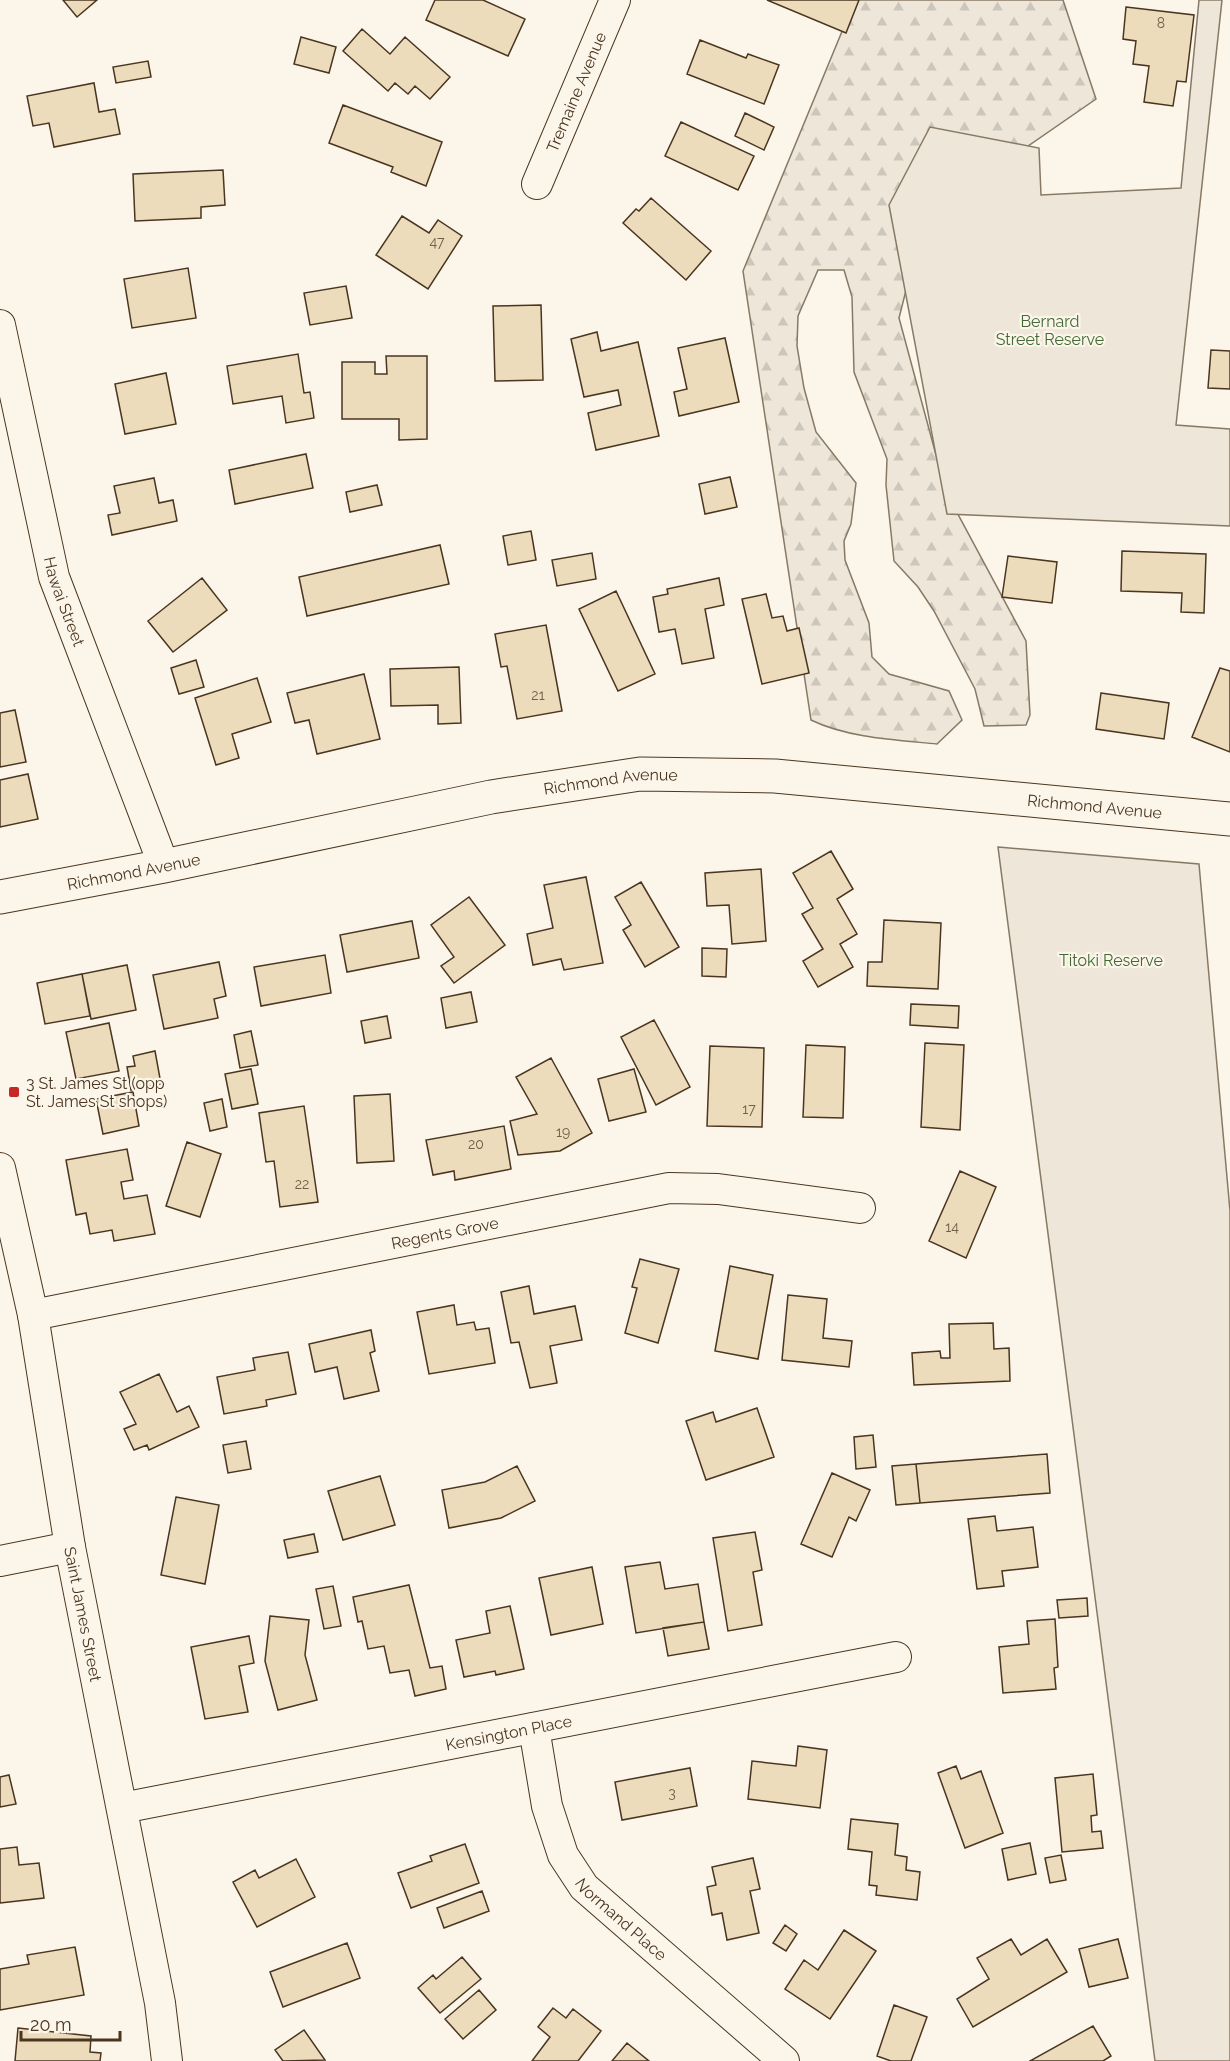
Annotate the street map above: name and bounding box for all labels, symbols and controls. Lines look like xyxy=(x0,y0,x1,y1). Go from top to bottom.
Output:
house number: 8 xyxy=(1157,15,1165,31)
street label: Tremaine Avenue xyxy=(543,29,610,155)
house number: 47 xyxy=(429,234,445,250)
park label: Bernard Street Reserve xyxy=(996,312,1104,349)
street label: Hawai Street xyxy=(40,555,89,650)
house number: 21 xyxy=(531,687,545,703)
street label: Richmond Avenue xyxy=(542,765,678,799)
street label: Richmond Avenue xyxy=(1026,791,1163,823)
street label: Richmond Avenue xyxy=(65,850,202,894)
park label: Titoki Reserve xyxy=(1059,951,1163,970)
place label: 3 St. James St (opp St. James St shops) xyxy=(26,1074,167,1111)
marker: 3 St. James St (opp St. James St shops) xyxy=(7,1085,21,1099)
house number: 17 xyxy=(742,1101,756,1117)
house number: 19 xyxy=(556,1124,570,1140)
house number: 20 xyxy=(468,1136,484,1152)
house number: 22 xyxy=(295,1176,309,1192)
street label: Regents Grove xyxy=(390,1213,500,1253)
house number: 14 xyxy=(945,1219,959,1235)
street label: Saint James Street xyxy=(60,1545,105,1684)
street label: Kensington Place xyxy=(444,1711,574,1755)
house number: 3 xyxy=(668,1785,676,1801)
street label: Normand Place xyxy=(571,1875,670,1965)
scale bar xyxy=(21,2004,120,2042)
text: 20 m xyxy=(30,2014,72,2035)

